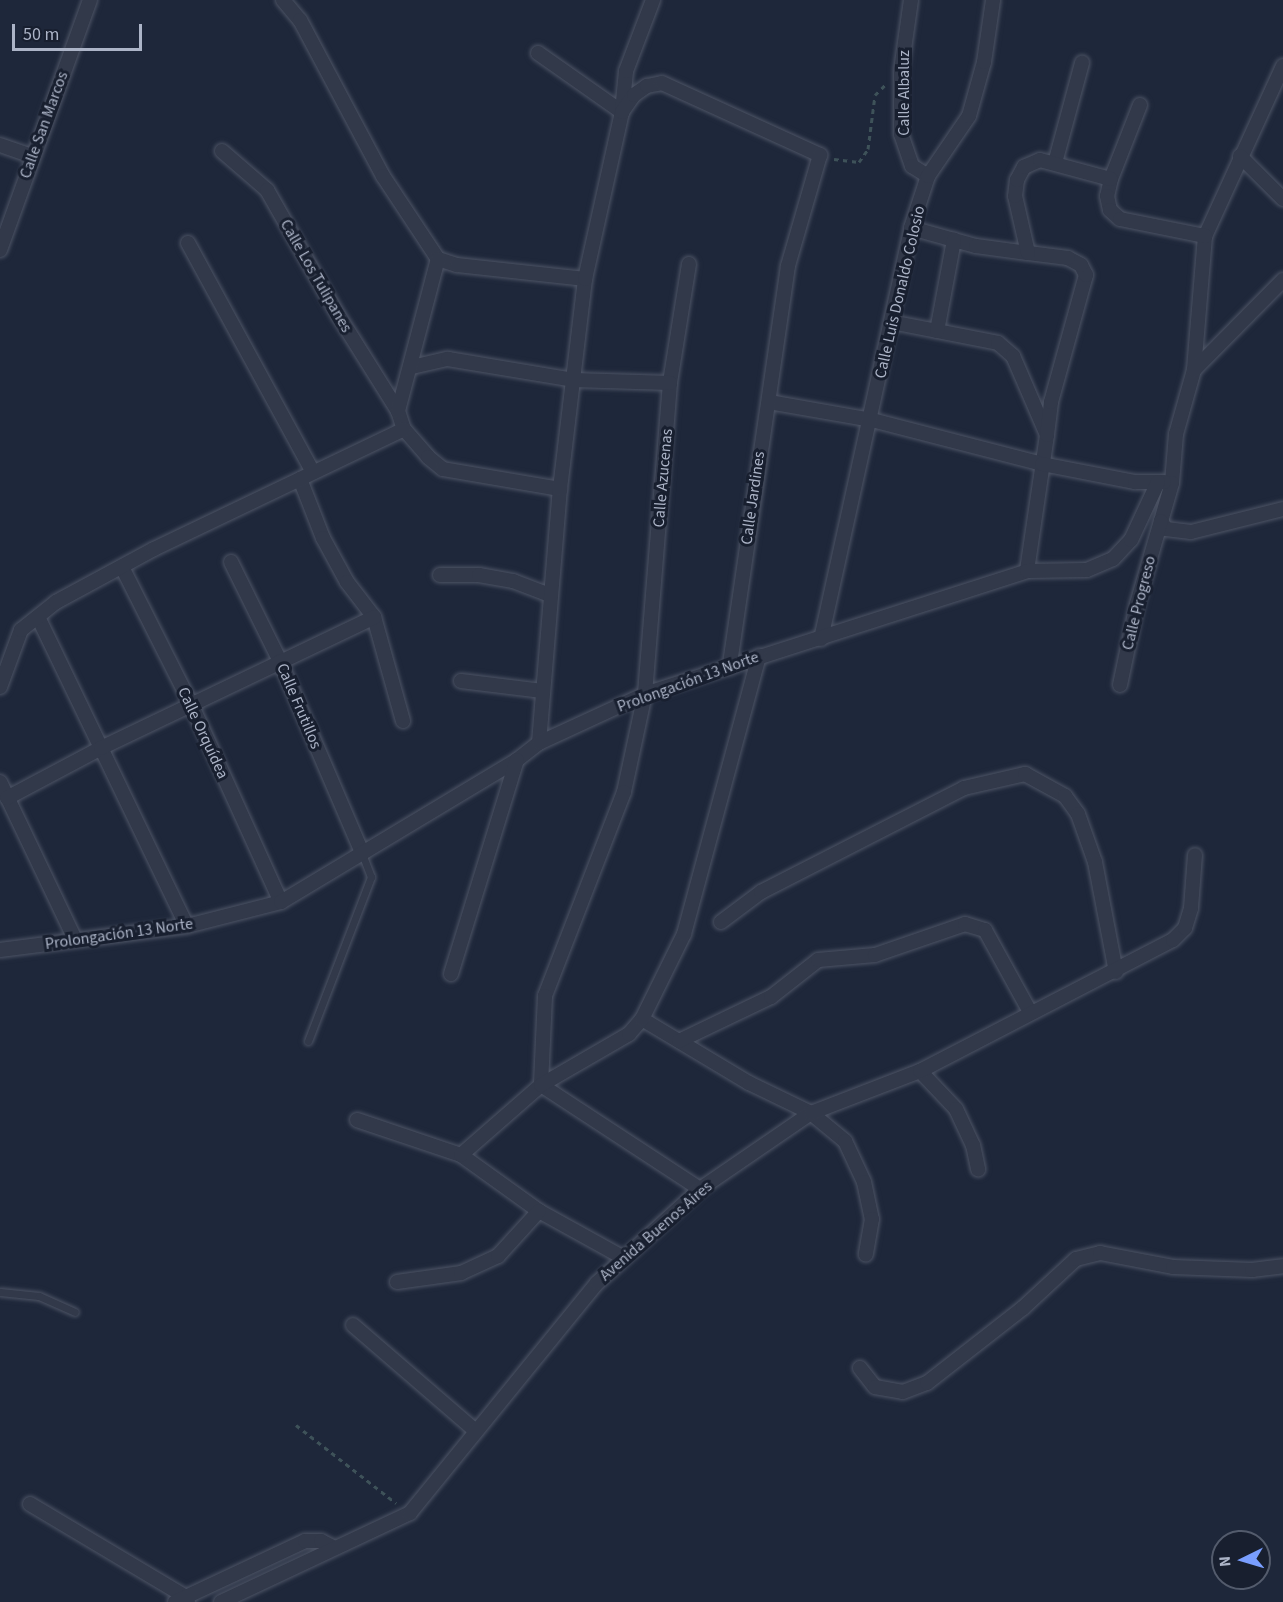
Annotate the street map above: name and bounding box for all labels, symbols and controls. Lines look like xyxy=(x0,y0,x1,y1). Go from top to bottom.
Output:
scale bar xyxy=(15,12,146,50)
text: 50 m xyxy=(23,22,59,47)
street label: Calle Albaluz xyxy=(894,50,914,136)
street label: Calle San Marcos xyxy=(16,69,72,181)
street label: Calle Luis Donaldo Colosio xyxy=(871,204,929,380)
street label: Calle Los Tulipanes xyxy=(276,216,356,336)
street label: Calle Azucenas xyxy=(649,428,677,528)
street label: Calle Jardines xyxy=(737,450,769,546)
street label: Calle Progreso xyxy=(1118,554,1160,652)
street label: Prolongación 13 Norte xyxy=(615,647,761,717)
street label: Calle Frutillos xyxy=(272,660,326,752)
street label: Calle Orquídea xyxy=(173,684,233,782)
street label: Prolongación 13 Norte xyxy=(44,914,194,954)
street label: Avenida Buenos Aires xyxy=(596,1177,716,1285)
north arrow xyxy=(1211,1530,1271,1590)
text: N xyxy=(1214,1555,1236,1568)

